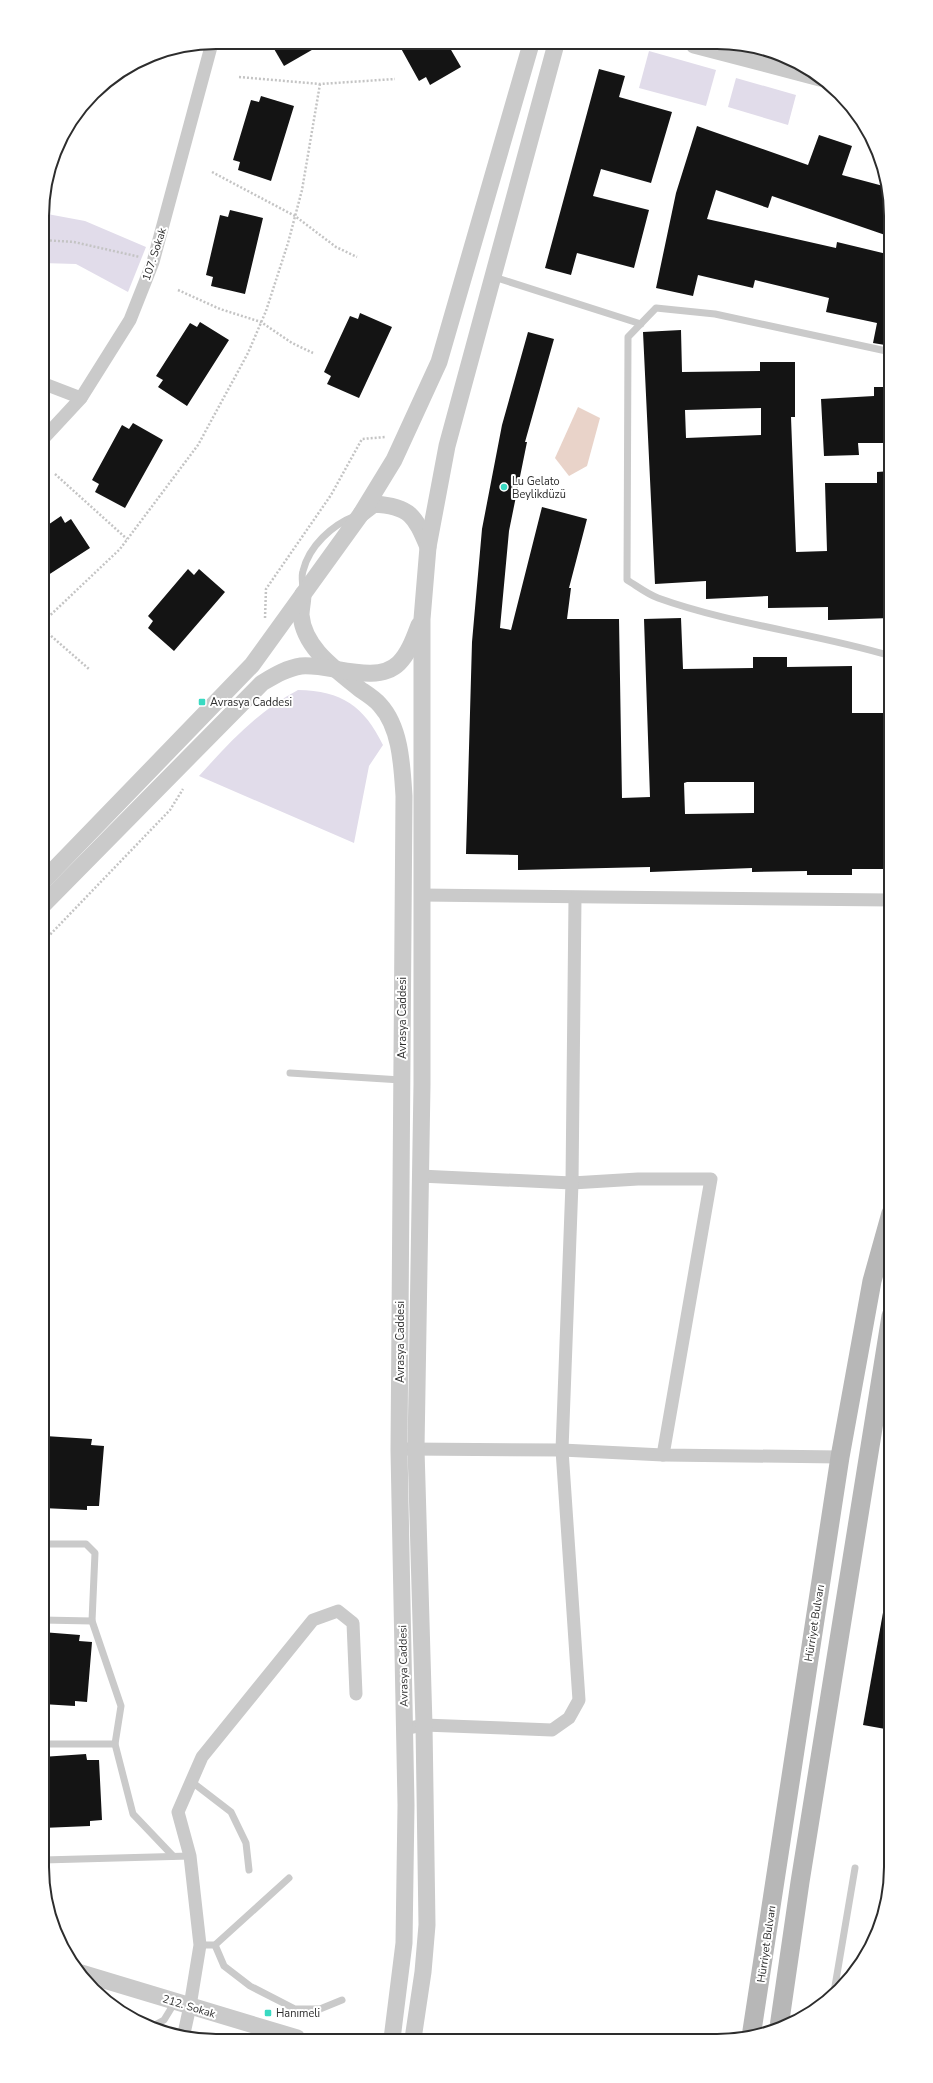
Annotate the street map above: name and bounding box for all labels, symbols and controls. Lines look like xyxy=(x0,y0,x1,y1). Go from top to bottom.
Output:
street label: 107. Sokak xyxy=(139,225,170,283)
place label: Lu Gelato Beylikdüzü xyxy=(512,474,566,502)
marker: Lu Gelato Beylikdüzü xyxy=(499,482,509,492)
place label: Avrasya Caddesi xyxy=(210,695,292,710)
marker: Avrasya Caddesi xyxy=(197,697,207,707)
street label: Avrasya Caddesi xyxy=(395,977,410,1059)
street label: Avrasya Caddesi xyxy=(393,1301,408,1383)
street label: Hürriyet Bulvarı xyxy=(801,1584,828,1663)
street label: Avrasya Caddesi xyxy=(395,1625,412,1707)
street label: Hürriyet Bulvarı xyxy=(754,1905,779,1984)
street label: 212. Sokak xyxy=(160,1991,218,2022)
place label: Hanımeli xyxy=(276,2006,320,2021)
marker: Hanımeli xyxy=(263,2008,273,2018)

